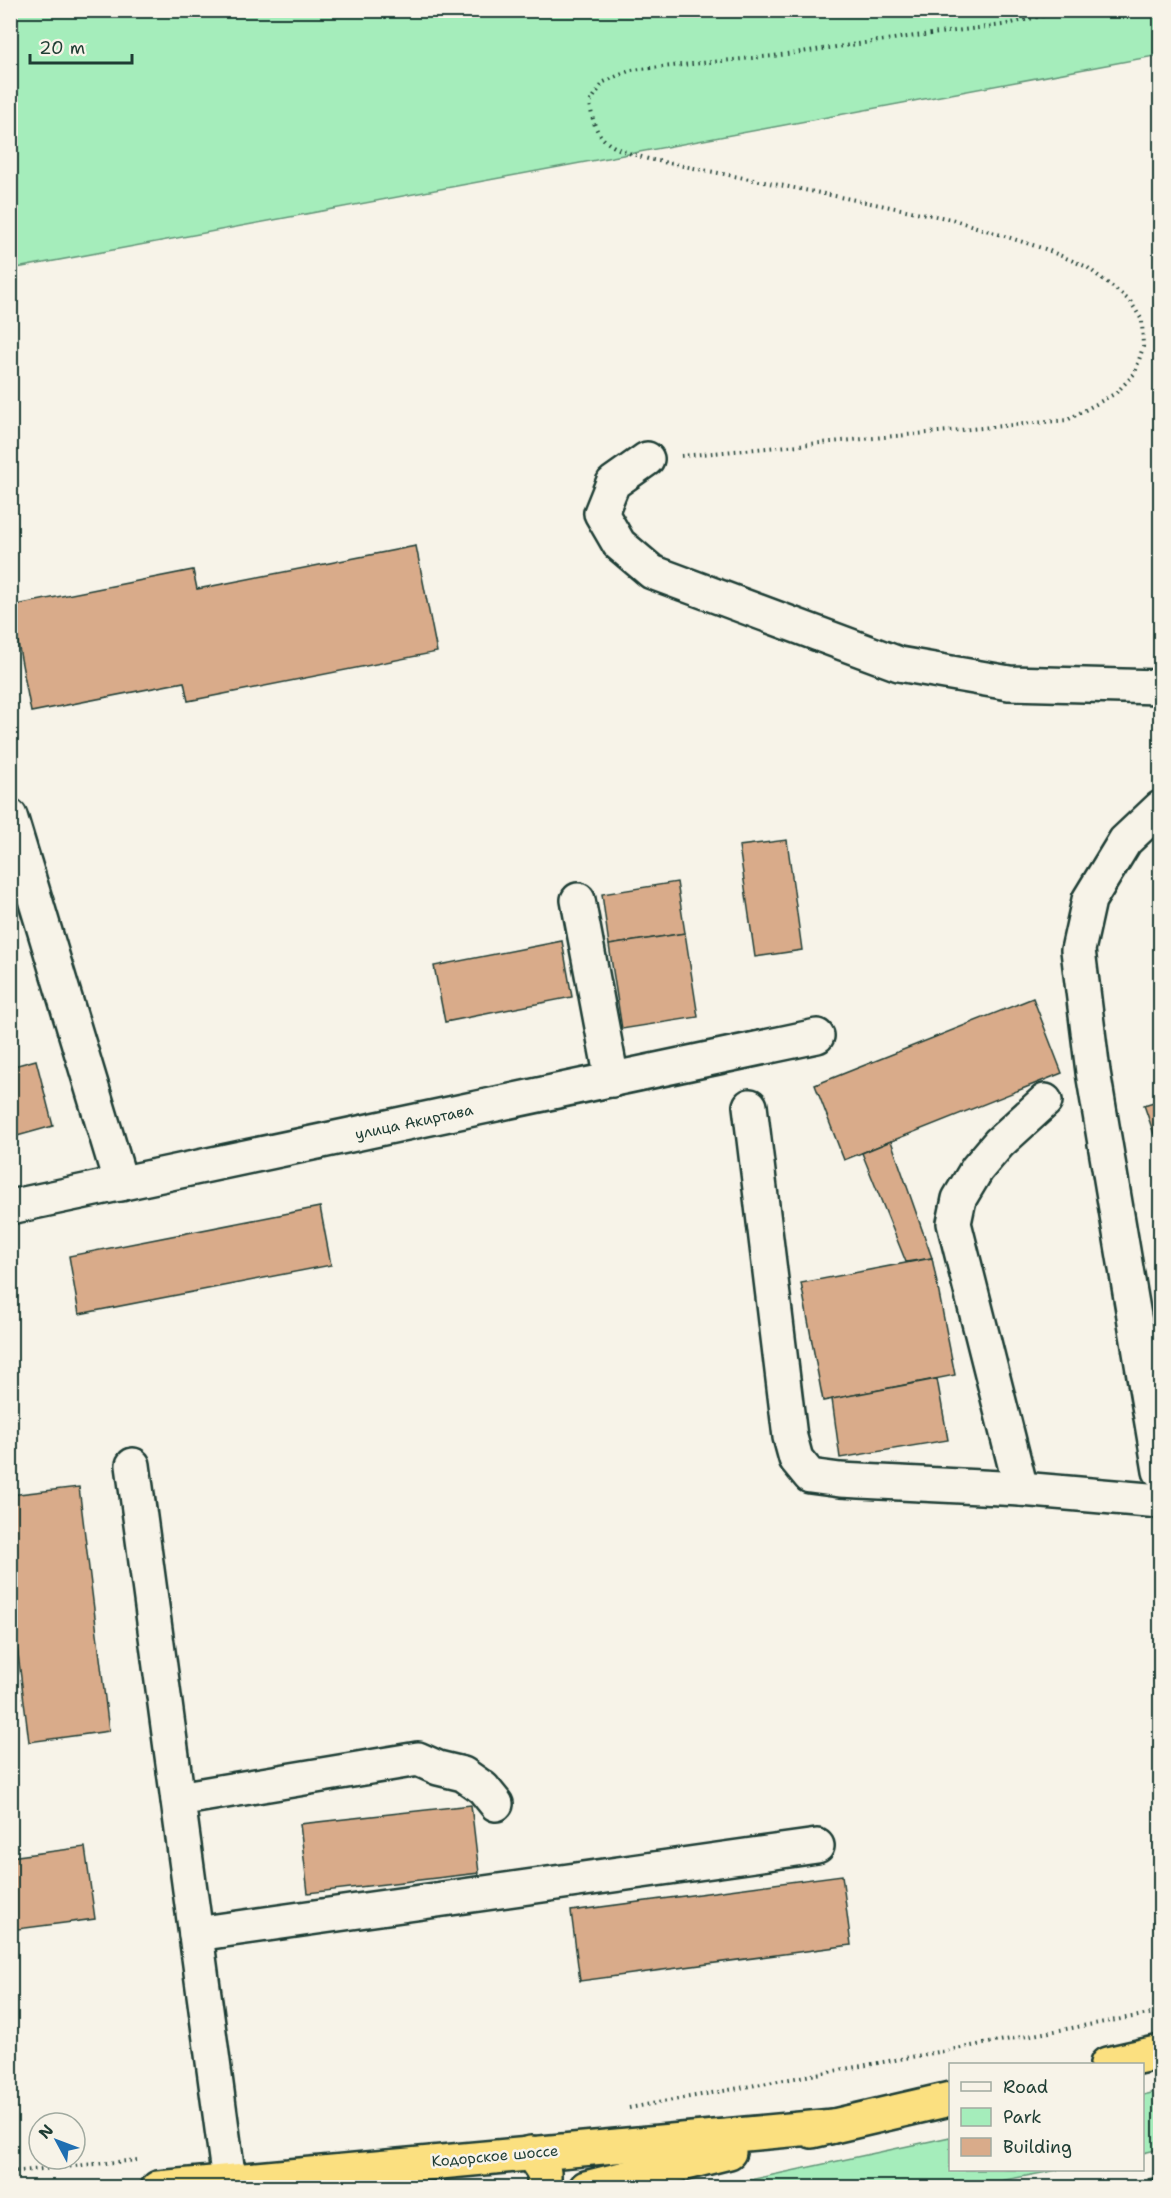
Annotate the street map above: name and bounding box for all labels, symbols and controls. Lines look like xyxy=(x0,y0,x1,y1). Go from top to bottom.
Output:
scale bar xyxy=(30,27,132,65)
text: 20 m xyxy=(39,36,85,60)
street label: улица Акиртава xyxy=(353,1100,476,1144)
legend xyxy=(949,2063,1144,2171)
text: Road xyxy=(1003,2075,1048,2099)
text: Park xyxy=(1003,2105,1042,2129)
north arrow xyxy=(27,2111,87,2171)
text: N xyxy=(34,2120,58,2143)
text: Building xyxy=(1003,2135,1072,2159)
street label: Кодорское шоссе xyxy=(431,2140,559,2172)

